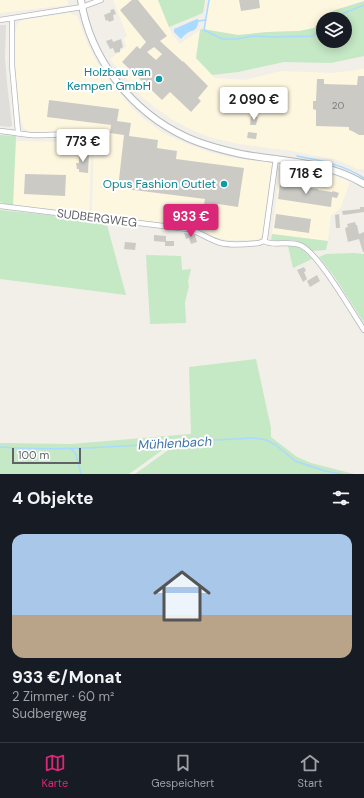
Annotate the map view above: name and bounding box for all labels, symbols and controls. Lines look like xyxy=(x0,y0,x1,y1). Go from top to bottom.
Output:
map controls xyxy=(316,12,352,48)
button: layers xyxy=(316,12,352,48)
place label: Holzbau van Kempen GmbH xyxy=(67,64,151,94)
marker: Holzbau van Kempen GmbH xyxy=(154,74,164,84)
pin: 2 090 € xyxy=(217,87,291,121)
text: 2 090 € xyxy=(229,91,279,108)
house number: 20 xyxy=(332,99,344,112)
pin: 773 € xyxy=(55,129,111,163)
text: 773 € xyxy=(66,133,101,150)
pin: 718 € xyxy=(278,161,334,195)
text: 718 € xyxy=(289,165,323,182)
place label: Opus Fashion Outlet xyxy=(103,176,216,192)
marker: Opus Fashion Outlet xyxy=(219,179,229,189)
pin: 933 € xyxy=(163,204,219,238)
street label: SUDBERGWEG xyxy=(56,205,138,231)
text: 933 € xyxy=(172,208,210,225)
water label: Mühlenbach xyxy=(138,433,212,453)
scale bar xyxy=(12,446,81,465)
text: 100 m xyxy=(18,448,49,462)
text: 4 Objekte xyxy=(12,487,94,509)
icon: filters xyxy=(330,487,352,509)
icon: home xyxy=(146,560,218,632)
text: 933 €/Monat xyxy=(12,666,122,688)
text: 2 Zimmer · 60 m² xyxy=(12,688,114,705)
text: Sudbergweg xyxy=(12,705,87,722)
tab: Karte xyxy=(42,752,68,790)
tab: Gespeichert xyxy=(151,752,214,790)
tab: Start xyxy=(297,752,322,790)

